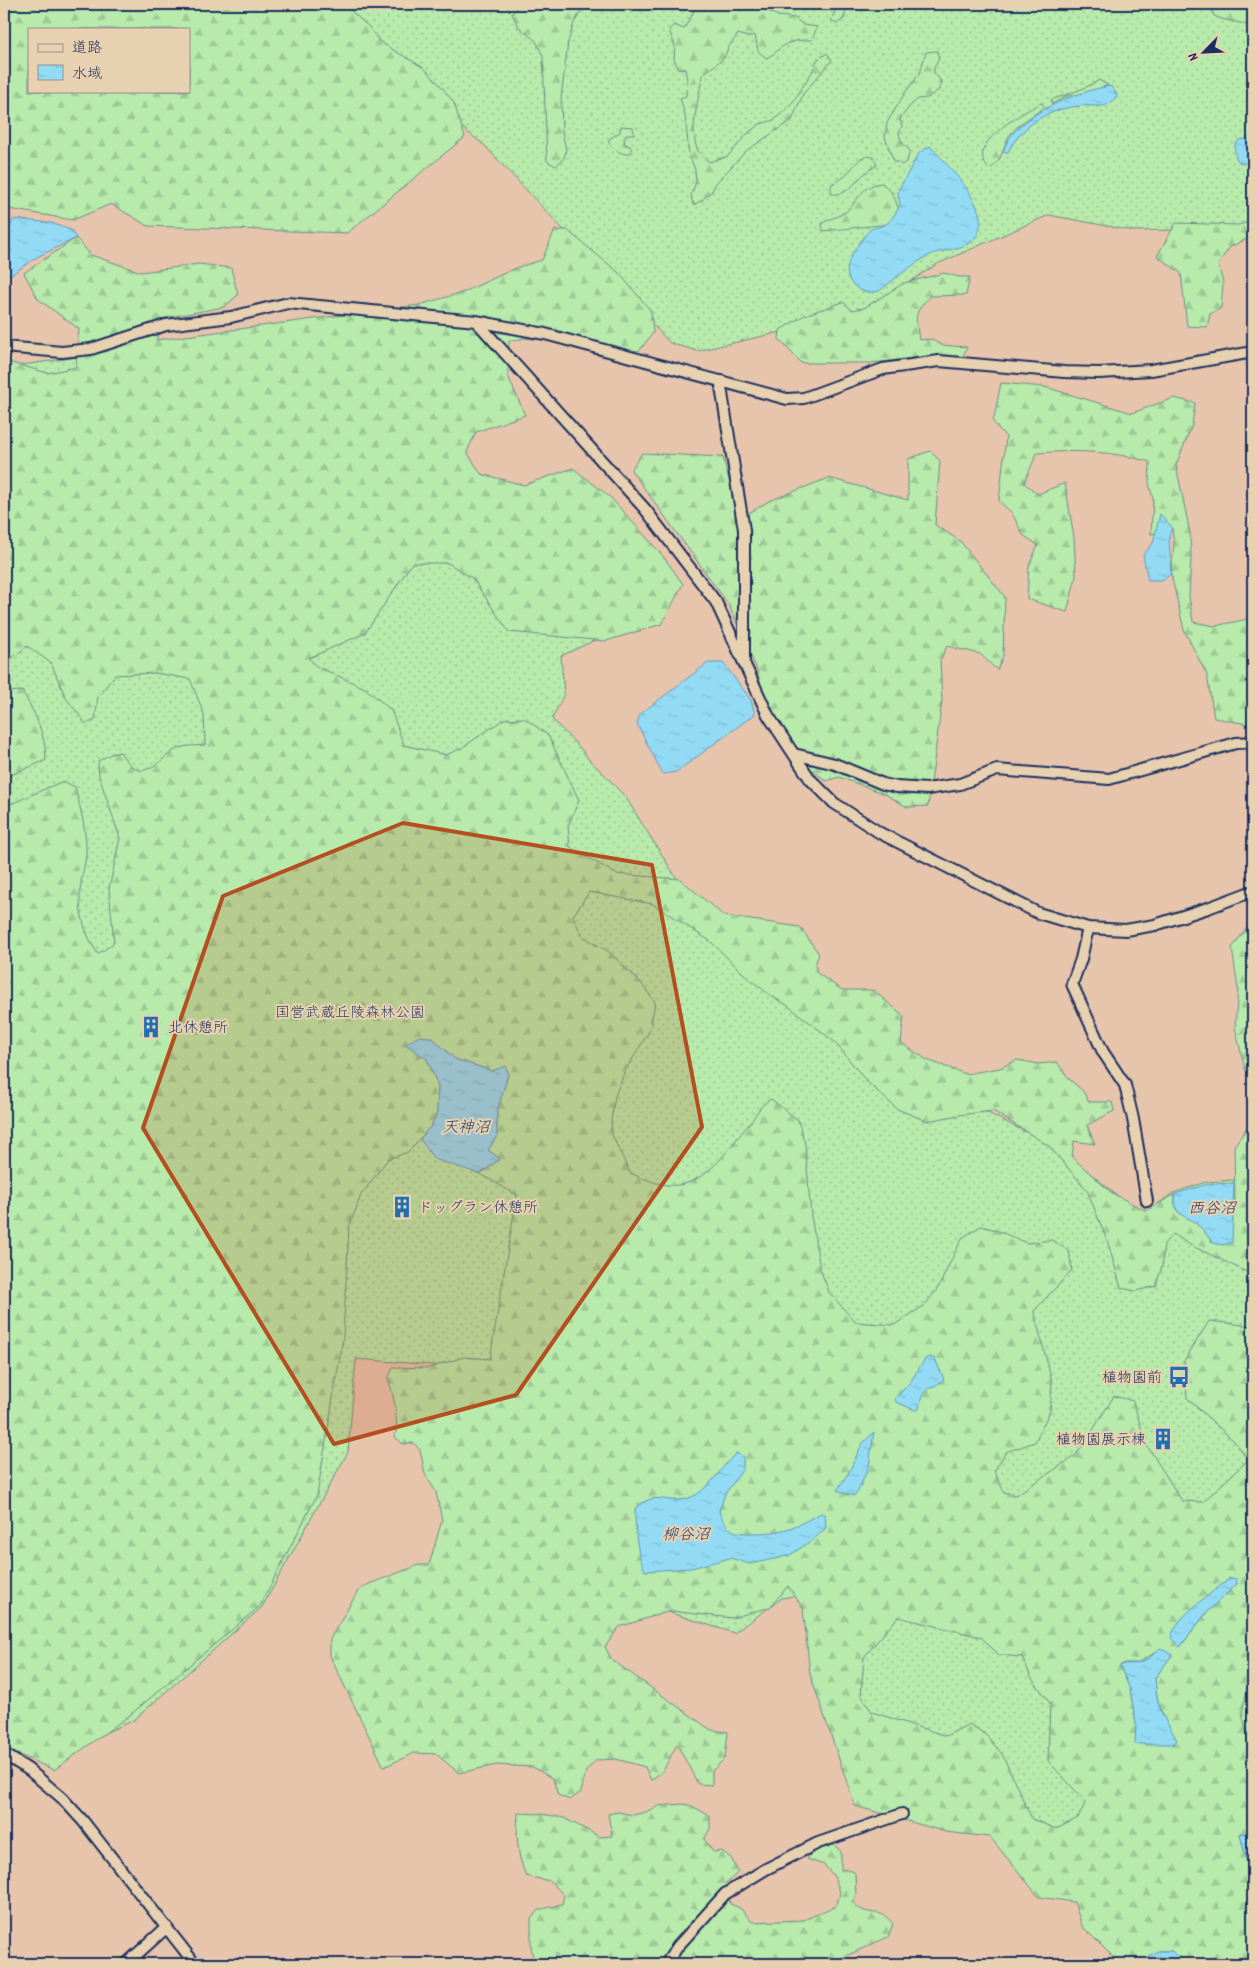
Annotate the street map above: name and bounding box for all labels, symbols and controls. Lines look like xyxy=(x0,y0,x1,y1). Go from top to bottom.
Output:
legend xyxy=(28,28,190,92)
north arrow xyxy=(1180,28,1230,78)
text: 道路 xyxy=(72,38,102,60)
text: N xyxy=(1183,49,1204,64)
text: 水域 xyxy=(72,64,102,86)
park label: 国営武蔵丘陵森林公園 xyxy=(275,1003,425,1025)
building icon: 北休憩所 xyxy=(138,1014,164,1040)
place label: 北休憩所 xyxy=(168,1018,228,1040)
water label: 天神沼 xyxy=(442,1117,492,1140)
building icon: ドッグラン休憩所 xyxy=(389,1194,415,1220)
place label: ドッグラン休憩所 xyxy=(418,1198,538,1220)
water label: 西谷沼 xyxy=(1188,1198,1238,1221)
bus stop icon: 植物園前 xyxy=(1166,1364,1192,1390)
place label: 植物園前 xyxy=(1102,1368,1162,1390)
building icon: 植物園展示棟 xyxy=(1150,1426,1176,1452)
place label: 植物園展示棟 xyxy=(1056,1430,1146,1452)
water label: 柳谷沼 xyxy=(662,1524,712,1547)

